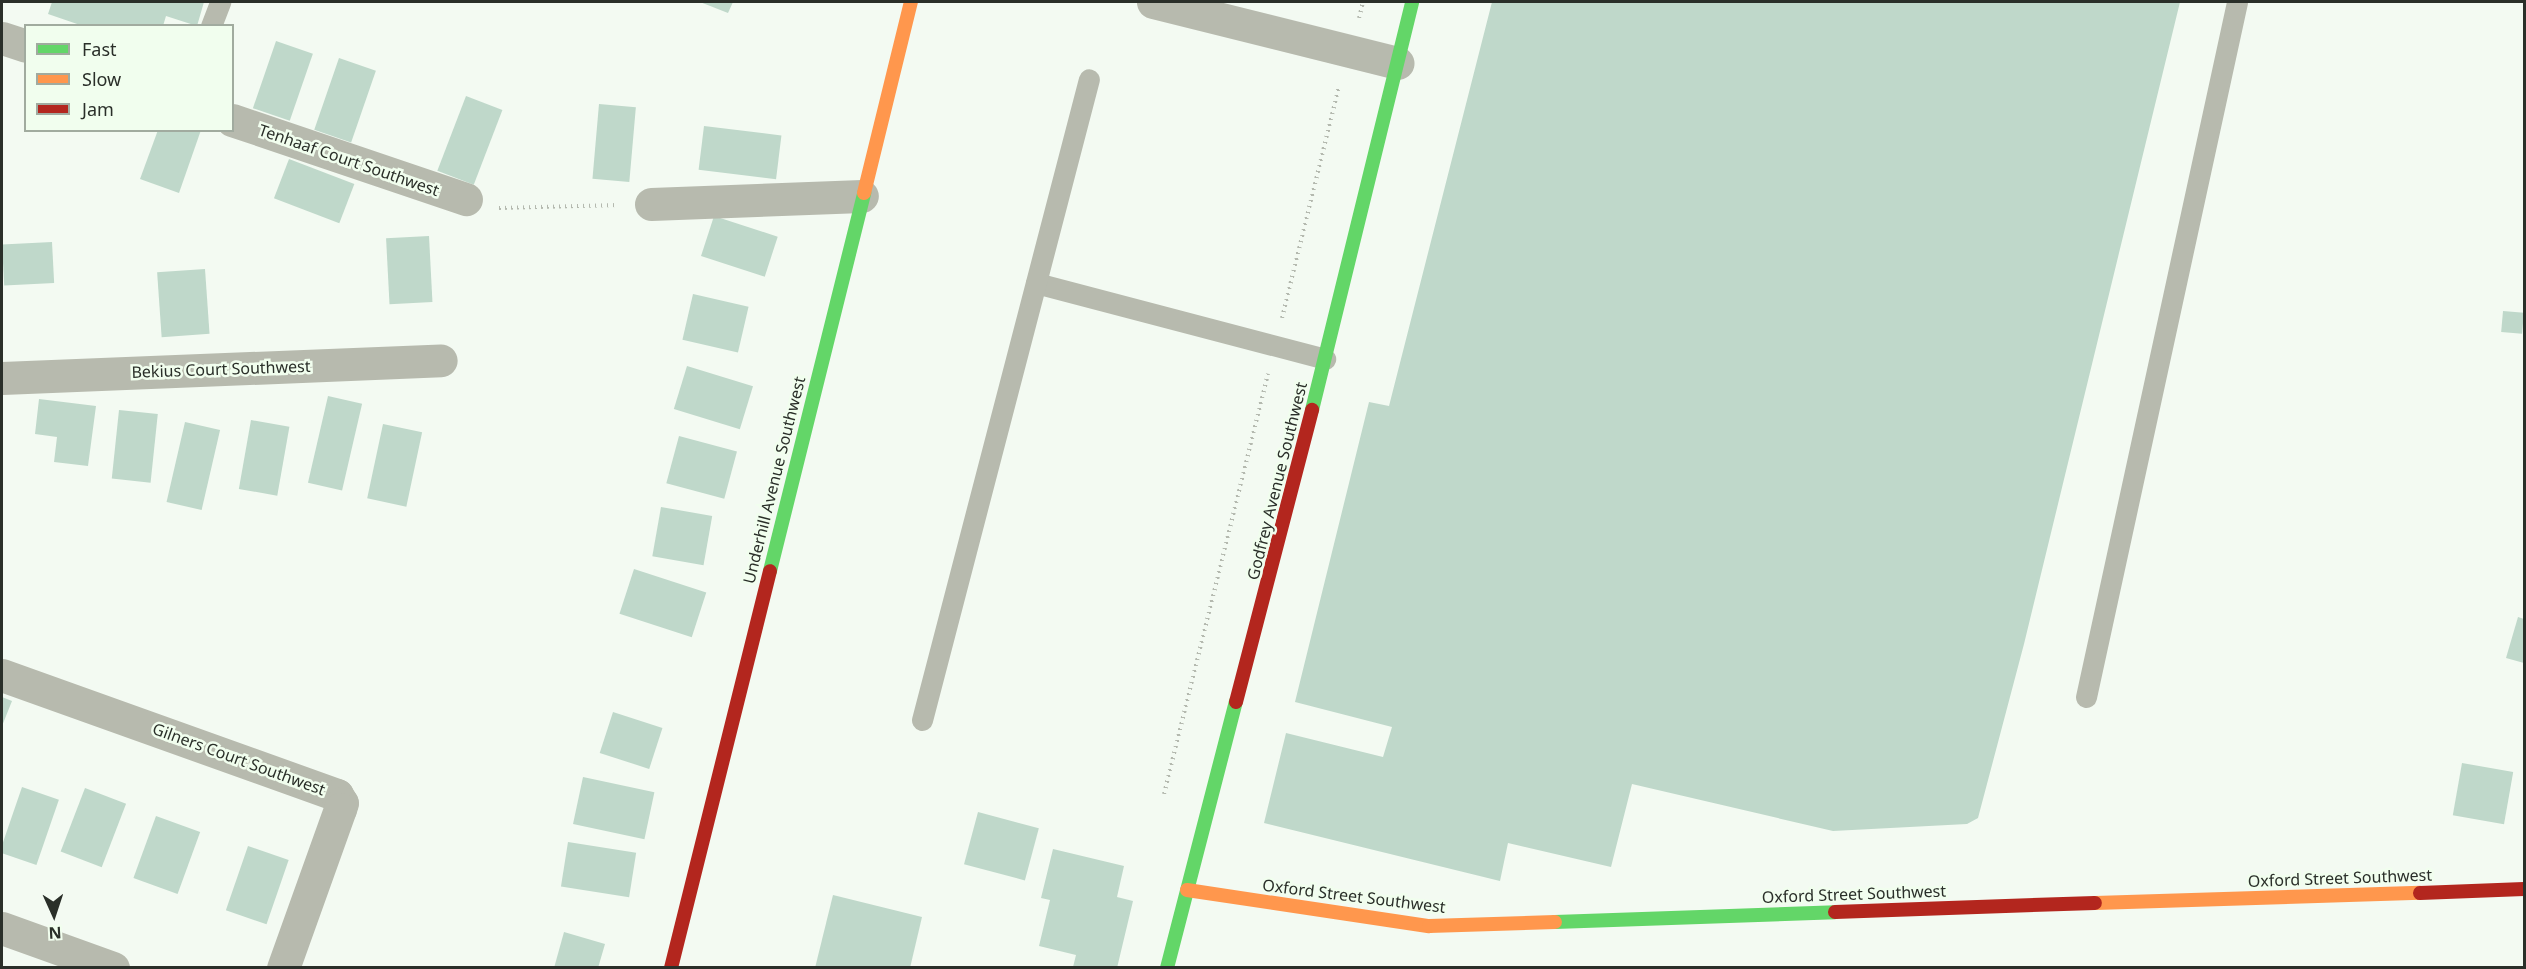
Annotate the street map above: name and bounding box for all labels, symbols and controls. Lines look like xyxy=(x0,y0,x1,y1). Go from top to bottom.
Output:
legend xyxy=(24,24,234,132)
text: Fast xyxy=(82,37,117,61)
text: Slow xyxy=(82,67,121,91)
text: Jam xyxy=(82,97,114,121)
street label: Tenhaaf Court Southwest xyxy=(256,120,442,200)
street label: Bekius Court Southwest xyxy=(131,356,311,382)
street label: Underhill Avenue Southwest xyxy=(739,374,809,586)
street label: Godfrey Avenue Southwest xyxy=(1243,380,1311,582)
street label: Gilners Court Southwest xyxy=(150,719,328,799)
street label: Oxford Street Southwest xyxy=(2248,865,2432,891)
street label: Oxford Street Southwest xyxy=(1261,875,1447,917)
street label: Oxford Street Southwest xyxy=(1762,881,1946,907)
north arrow xyxy=(24,885,84,945)
text: N xyxy=(48,922,62,944)

